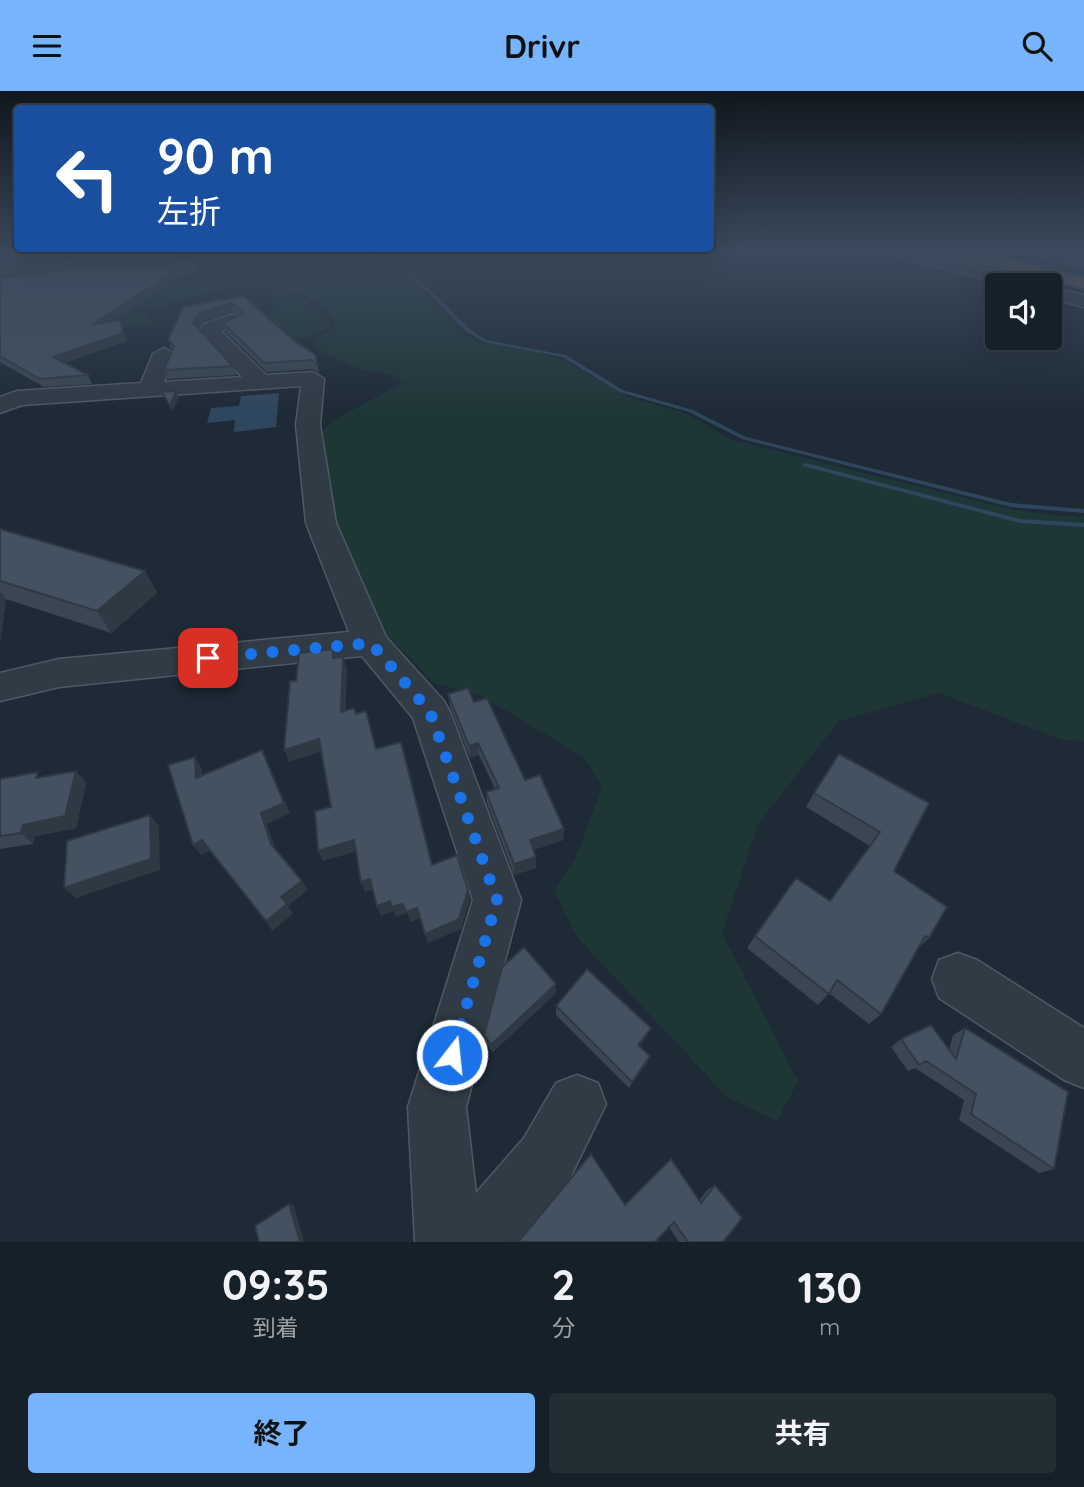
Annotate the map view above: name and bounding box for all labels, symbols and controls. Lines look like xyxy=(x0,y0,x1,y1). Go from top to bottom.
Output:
text: Drivr xyxy=(504,26,580,66)
icon: menu xyxy=(28,27,66,65)
icon: search xyxy=(1018,27,1056,65)
text: 90 m xyxy=(157,125,274,186)
icon: left xyxy=(42,133,133,224)
text: 左折 xyxy=(157,191,221,231)
map controls xyxy=(985,273,1062,350)
button: sound xyxy=(985,273,1062,350)
pin xyxy=(178,628,238,688)
icon: arrive xyxy=(189,639,227,677)
position arrow xyxy=(415,1018,489,1092)
text: 09:35 xyxy=(222,1258,330,1311)
text: 2 xyxy=(552,1258,576,1311)
text: 130 xyxy=(797,1261,862,1314)
text: m xyxy=(819,1312,840,1341)
text: 到着 xyxy=(253,1313,299,1342)
text: 分 xyxy=(552,1313,575,1342)
button: 終了 xyxy=(28,1393,535,1473)
button: 共有 xyxy=(549,1393,1056,1473)

